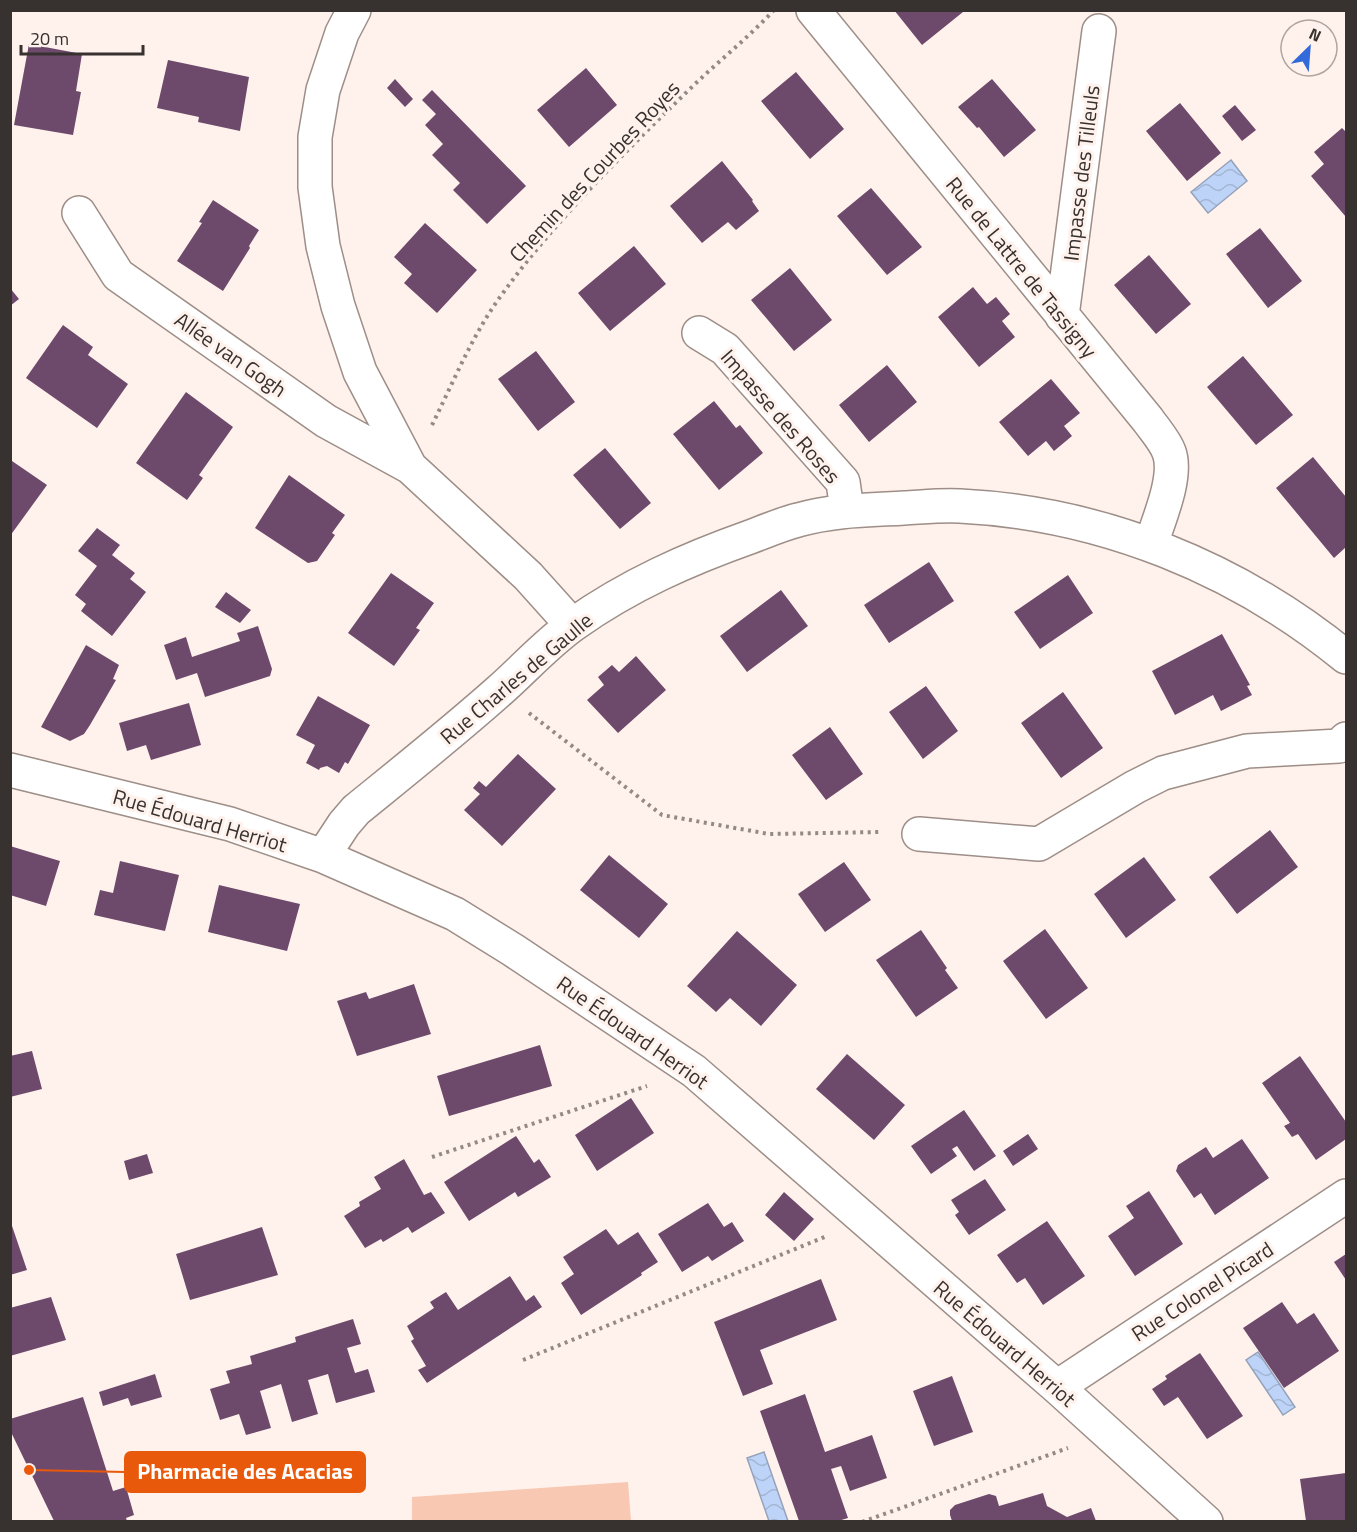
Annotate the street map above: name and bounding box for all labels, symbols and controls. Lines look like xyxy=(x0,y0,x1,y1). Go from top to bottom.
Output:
scale bar xyxy=(21,18,142,56)
north arrow xyxy=(1279,18,1339,78)
text: N xyxy=(1305,21,1325,48)
text: 20 m xyxy=(30,25,69,52)
street label: Chemin des Courbes Royes xyxy=(501,73,687,269)
street label: Impasse des Tilleuls xyxy=(1054,83,1108,263)
street label: Rue de Lattre de Tassigny xyxy=(939,169,1105,365)
street label: Allée van Gogh xyxy=(168,303,294,405)
street label: Impasse des Roses xyxy=(713,342,849,490)
street label: Rue Charles de Gaulle xyxy=(433,604,599,752)
street label: Rue Édouard Herriot xyxy=(109,780,291,860)
street label: Rue Édouard Herriot xyxy=(550,967,716,1097)
street label: Rue Colonel Picard xyxy=(1125,1233,1279,1349)
street label: Rue Édouard Herriot xyxy=(927,1272,1084,1414)
callout: Pharmacie des Acacias xyxy=(125,1452,365,1492)
text: Pharmacie des Acacias xyxy=(137,1454,353,1488)

